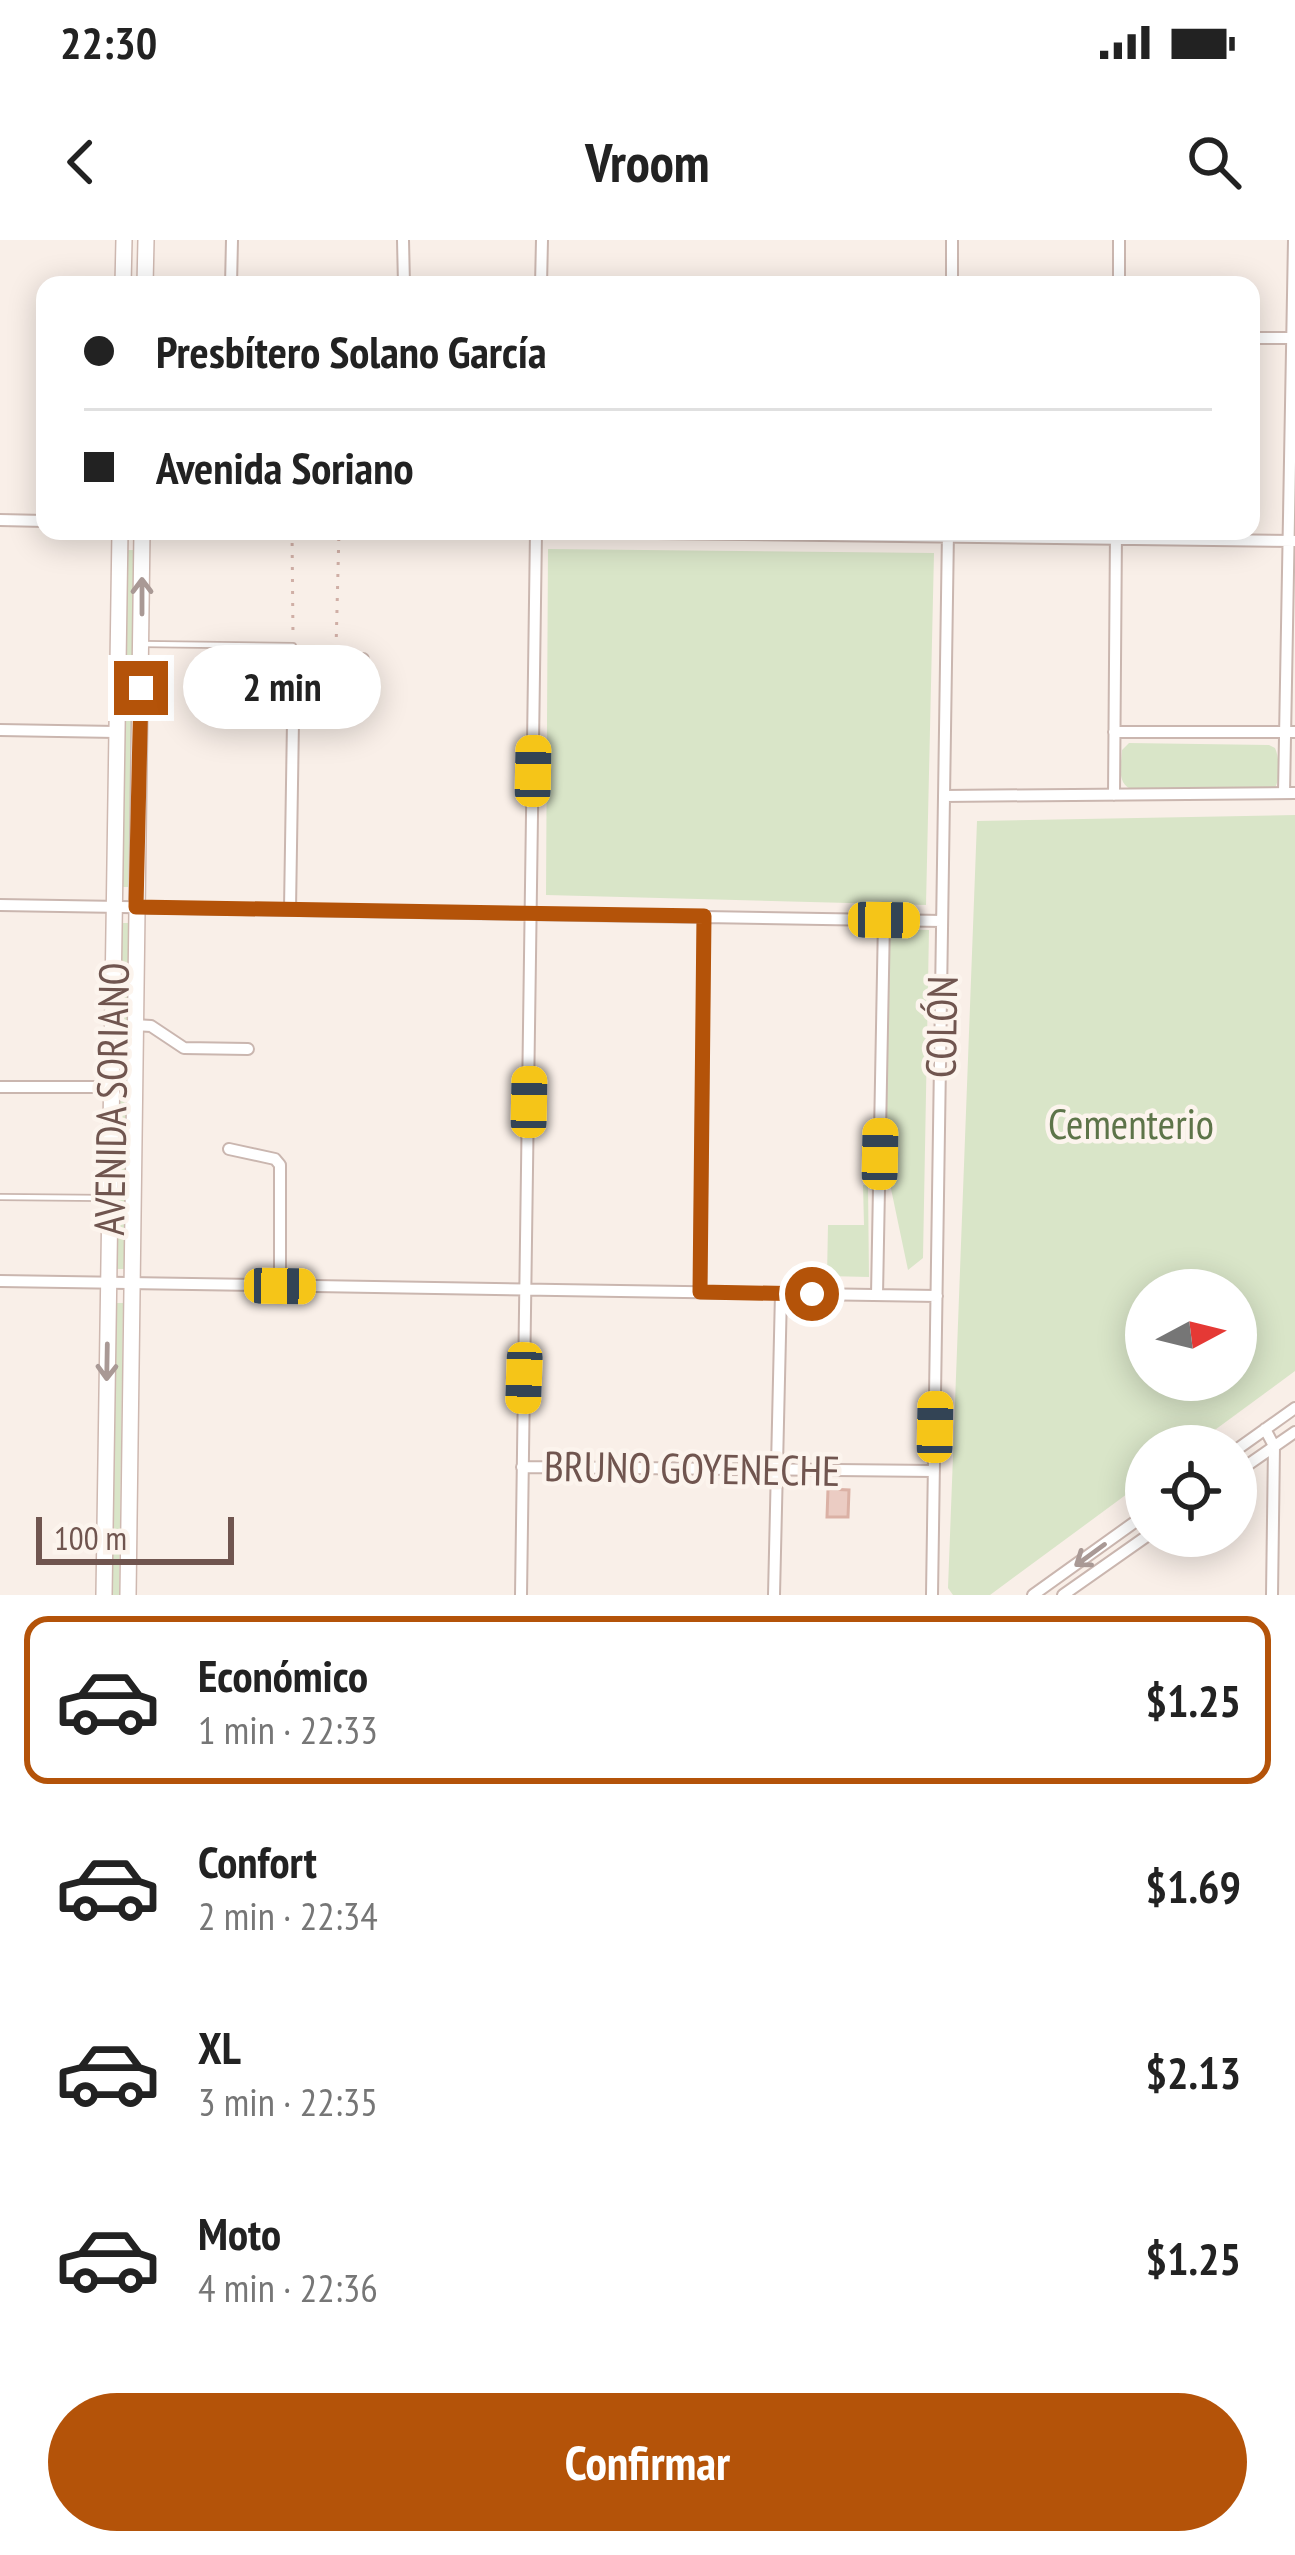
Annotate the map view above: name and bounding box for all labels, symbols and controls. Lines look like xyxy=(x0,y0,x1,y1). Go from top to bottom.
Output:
text: 22:30 xyxy=(60,13,157,71)
text: Vroom xyxy=(585,127,710,197)
icon: back xyxy=(48,129,114,195)
icon: search xyxy=(1181,129,1247,195)
text: Presbítero Solano García xyxy=(156,322,547,380)
text: Avenida Soriano xyxy=(156,438,413,496)
one-way arrow xyxy=(131,577,153,616)
callout: 2 min xyxy=(183,646,381,730)
route end xyxy=(114,661,168,715)
text: 2 min xyxy=(243,661,321,712)
car xyxy=(514,735,552,807)
car xyxy=(848,901,920,939)
street label: AVENIDA SORIANO xyxy=(81,962,141,1236)
street label: COLÓN xyxy=(913,975,969,1079)
car xyxy=(510,1066,548,1138)
park label: Cementerio xyxy=(1048,1096,1214,1151)
car xyxy=(861,1118,899,1190)
car xyxy=(244,1267,316,1305)
route start xyxy=(785,1267,839,1321)
north arrow xyxy=(1125,1269,1257,1401)
map controls xyxy=(1125,1269,1257,1557)
car xyxy=(505,1341,543,1415)
one-way arrow xyxy=(96,1342,119,1381)
car xyxy=(916,1391,954,1463)
button: locate xyxy=(1125,1425,1257,1557)
street label: BRUNO GOYENECHE xyxy=(543,1438,841,1498)
scale bar xyxy=(36,1511,234,1564)
text: 100 m xyxy=(54,1516,127,1559)
one-way arrow xyxy=(1073,1542,1107,1567)
icon: car xyxy=(54,1646,162,1754)
text: Económico xyxy=(198,1646,368,1704)
text: $1.25 xyxy=(1145,1671,1241,1729)
text: 1 min · 22:33 xyxy=(198,1704,378,1755)
icon: car xyxy=(54,1832,162,1940)
text: Confort xyxy=(198,1832,317,1890)
text: $1.69 xyxy=(1145,1857,1241,1915)
text: 2 min · 22:34 xyxy=(198,1890,378,1941)
icon: car xyxy=(54,2018,162,2126)
text: XL xyxy=(198,2018,241,2076)
text: $2.13 xyxy=(1145,2043,1241,2101)
text: 3 min · 22:35 xyxy=(198,2076,378,2127)
icon: car xyxy=(54,2204,162,2312)
text: Moto xyxy=(198,2204,281,2262)
text: $1.25 xyxy=(1145,2229,1241,2287)
text: 4 min · 22:36 xyxy=(198,2262,378,2313)
button: Confirmar xyxy=(48,2393,1247,2531)

